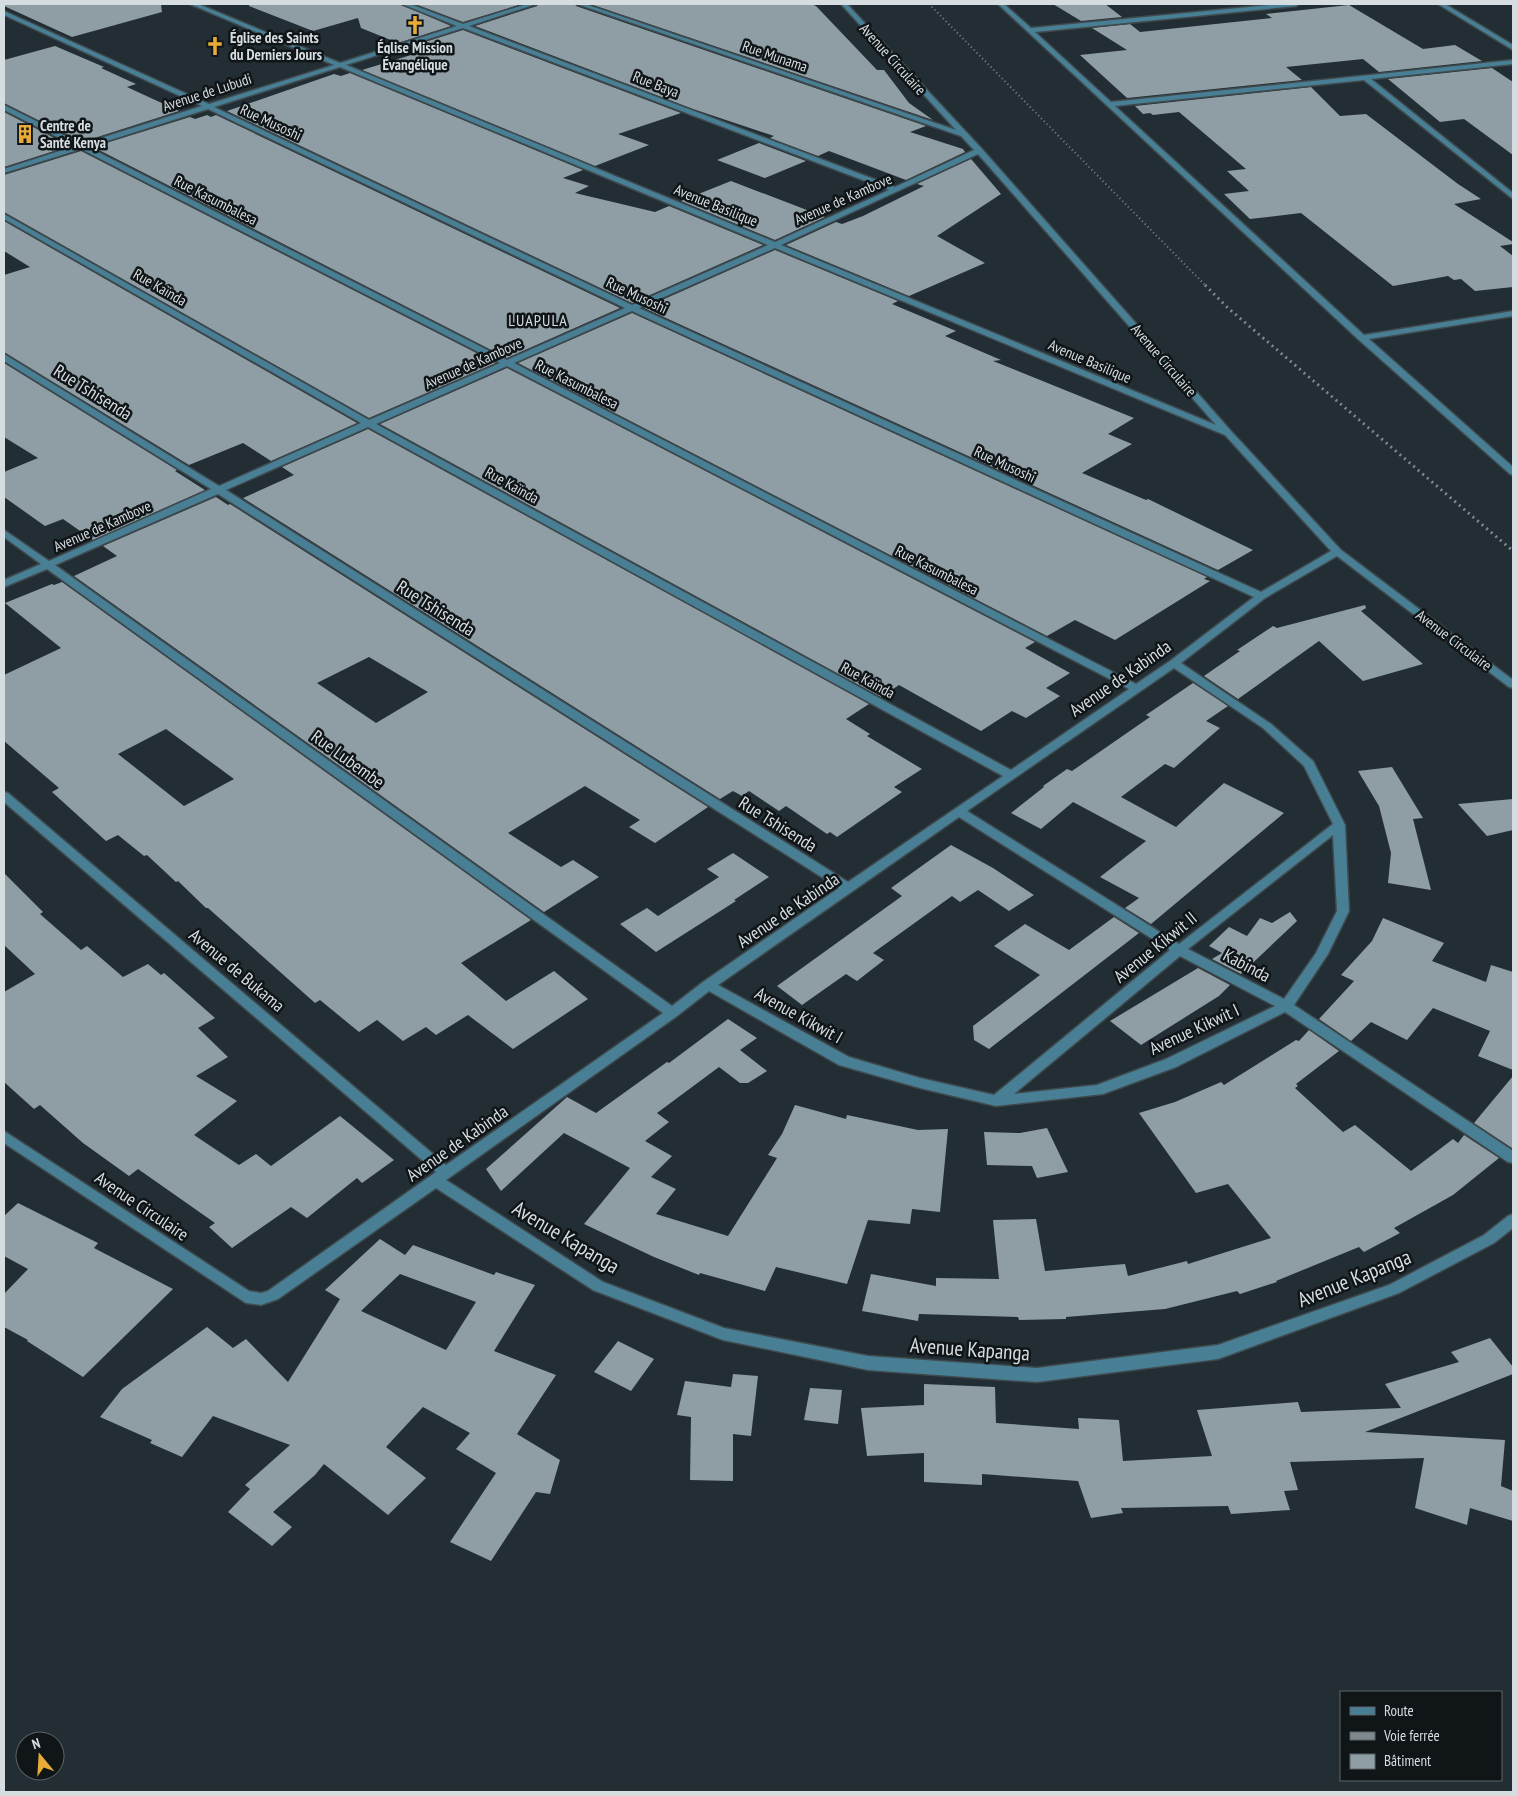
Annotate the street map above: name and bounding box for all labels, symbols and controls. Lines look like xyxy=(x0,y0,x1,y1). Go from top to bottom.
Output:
church icon: Église Mission Évangélique xyxy=(404,14,426,36)
street label: Avenue Circulaire xyxy=(856,19,930,99)
place label: Église des Saints du Derniers Jours xyxy=(230,28,322,64)
church icon: Église des Saints du Derniers Jours xyxy=(204,35,226,57)
street label: Rue Munama xyxy=(740,36,810,76)
place label: Église Mission Évangélique xyxy=(377,38,453,74)
street label: Rue Baya xyxy=(630,67,682,101)
street label: Avenue de Lubudi xyxy=(160,69,254,115)
street label: Rue Musoshi xyxy=(237,100,305,144)
place label: Centre de Santé Kenya xyxy=(40,116,106,152)
building icon: Centre de Santé Kenya xyxy=(14,123,36,145)
street label: Avenue de Kambove xyxy=(791,169,895,229)
street label: Rue Kasumbalesa xyxy=(171,171,261,229)
street label: Avenue Basilique xyxy=(671,180,761,230)
street label: Rue Kaïnda xyxy=(130,264,190,310)
street label: Rue Musoshi xyxy=(603,273,671,317)
district label: LUAPULA xyxy=(508,310,568,330)
street label: Avenue Circulaire xyxy=(1127,320,1201,400)
street label: Avenue de Kambove xyxy=(421,333,525,393)
street label: Avenue Basilique xyxy=(1046,335,1134,387)
street label: Rue Kasumbalesa xyxy=(532,355,622,413)
street label: Rue Tshisenda xyxy=(50,359,136,425)
street label: Rue Musoshi xyxy=(971,442,1039,486)
street label: Rue Kaïnda xyxy=(482,463,542,507)
street label: Avenue de Kambove xyxy=(50,496,154,556)
street label: Rue Kasumbalesa xyxy=(892,541,982,599)
street label: Rue Tshisenda xyxy=(393,575,479,641)
street label: Avenue Circulaire xyxy=(1412,605,1496,675)
street label: Avenue de Kabinda xyxy=(1065,635,1175,721)
street label: Rue Kaïnda xyxy=(838,658,898,702)
street label: Rue Lubembe xyxy=(307,725,389,793)
street label: Rue Tshisenda xyxy=(735,791,821,857)
street label: Avenue de Kabinda xyxy=(732,867,844,953)
street label: Avenue Kikwit II xyxy=(1109,906,1201,988)
street label: Avenue de Bukama xyxy=(184,923,290,1017)
street label: Kabinda xyxy=(1219,943,1275,987)
street label: Avenue Kikwit I xyxy=(751,982,847,1048)
street label: Avenue Kikwit I xyxy=(1145,998,1243,1060)
street label: Avenue de Kabinda xyxy=(402,1100,512,1186)
street label: Avenue Circulaire xyxy=(91,1166,193,1246)
street label: Avenue Kapanga xyxy=(508,1194,624,1280)
street label: Avenue Kapanga xyxy=(1293,1243,1415,1313)
street label: Avenue Kapanga xyxy=(909,1331,1031,1367)
legend xyxy=(1340,1691,1502,1781)
text: Route xyxy=(1384,1701,1414,1720)
text: Voie ferrée xyxy=(1383,1726,1440,1745)
north arrow xyxy=(15,1731,65,1781)
text: N xyxy=(30,1734,42,1753)
text: Bâtiment xyxy=(1384,1751,1431,1770)

